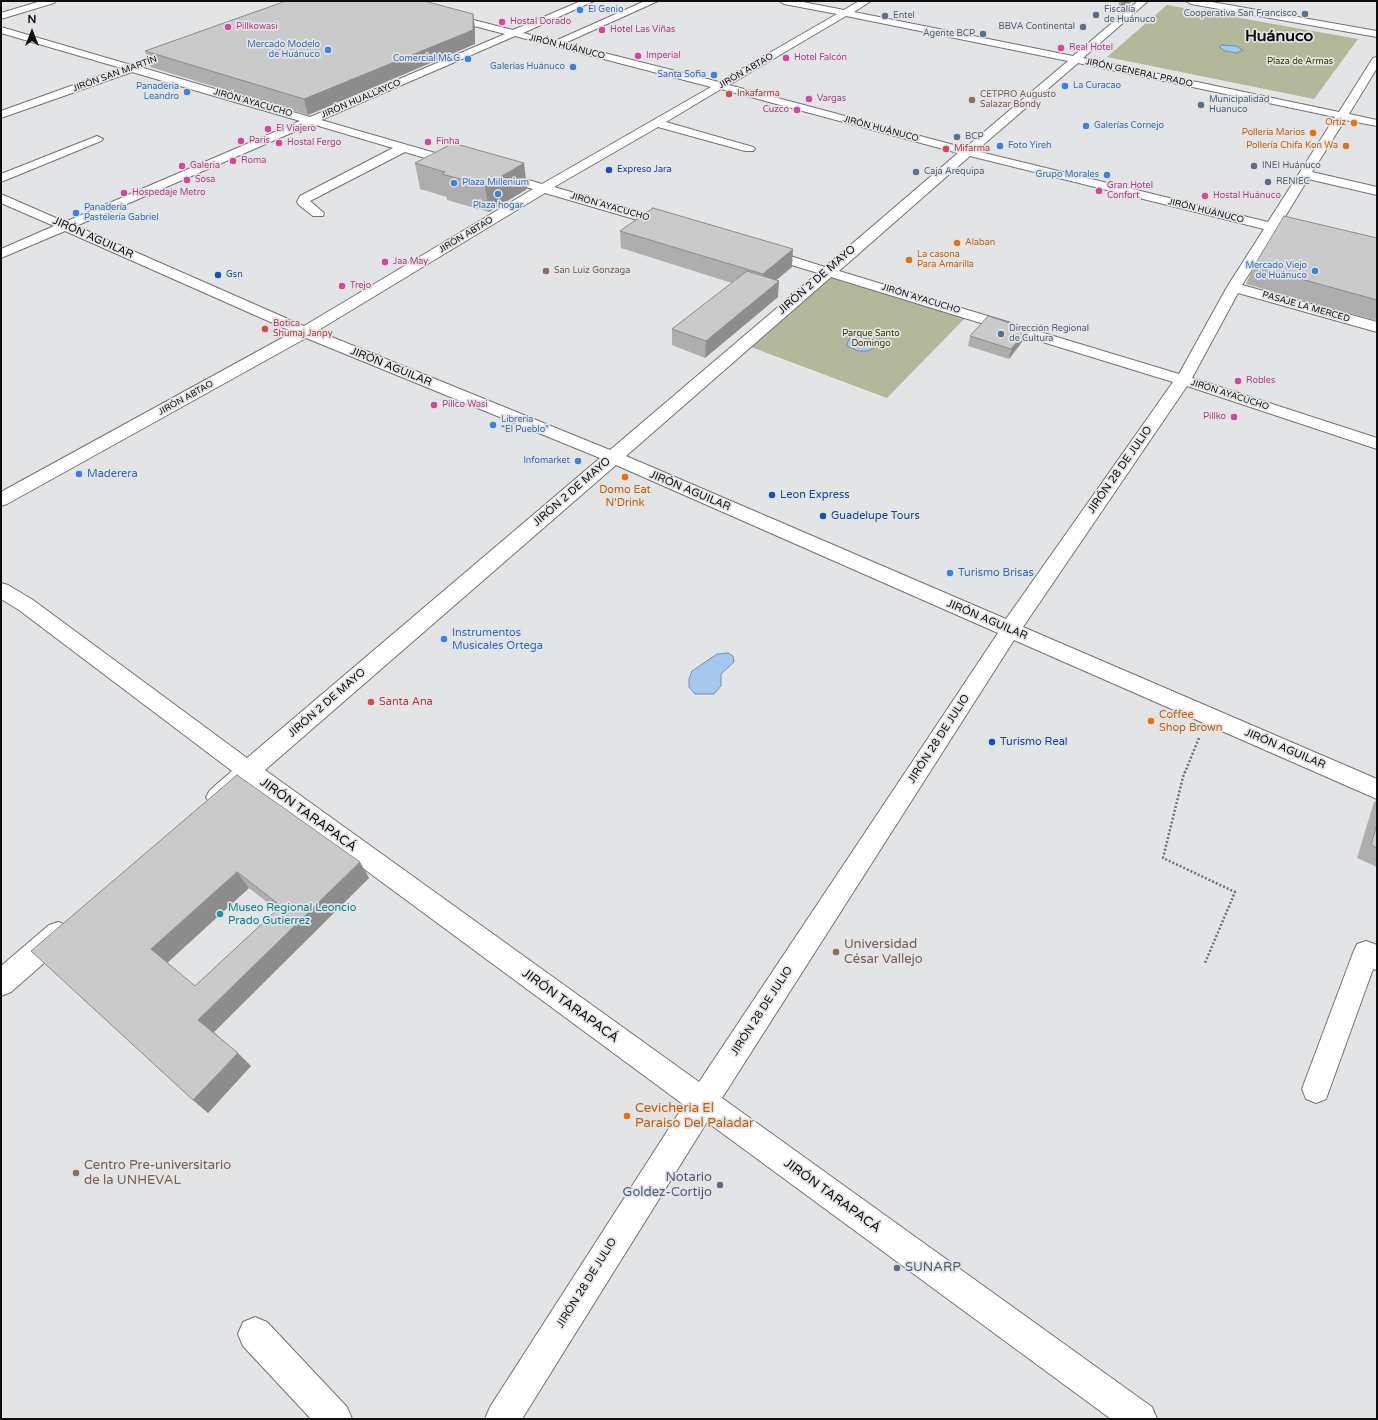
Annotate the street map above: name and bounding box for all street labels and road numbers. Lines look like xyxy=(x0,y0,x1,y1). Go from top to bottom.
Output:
street label: JIRÓN HUÁNUCO xyxy=(528,32,606,62)
street label: JIRÓN ABTAO xyxy=(717,51,775,91)
street label: JIRÓN SAN MARTÍN xyxy=(71,54,159,94)
street label: JIRÓN GENERAL PRADO xyxy=(1084,56,1194,90)
street label: JIRÓN HUALLAYCO xyxy=(320,77,402,121)
street label: JIRÓN AYACUCHO xyxy=(212,87,294,119)
street label: JIRÓN HUÁNUCO xyxy=(842,114,920,144)
street label: JIRÓN AYACUCHO xyxy=(569,191,651,223)
street label: JIRÓN HUÁNUCO xyxy=(1167,196,1245,226)
street label: JIRÓN AGUILAR xyxy=(51,214,135,262)
street label: JIRÓN ABTAO xyxy=(437,215,495,255)
street label: JIRÓN 2 DE MAYO xyxy=(776,243,858,317)
street label: JIRÓN AYACUCHO xyxy=(880,282,962,316)
street label: PASAJE LA MERCED xyxy=(1261,289,1351,325)
street label: JIRÓN AGUILAR xyxy=(348,345,434,389)
street label: JIRÓN AYACUCHO xyxy=(1190,377,1270,413)
street label: JIRÓN ABTAO xyxy=(157,378,215,418)
street label: JIRÓN 28 DE JULIO xyxy=(1085,424,1155,516)
street label: JIRÓN 2 DE MAYO xyxy=(531,455,613,529)
street label: JIRÓN AGUILAR xyxy=(648,468,732,514)
street label: JIRÓN AGUILAR xyxy=(945,597,1029,643)
street label: JIRÓN 2 DE MAYO xyxy=(286,666,368,740)
street label: JIRÓN 28 DE JULIO xyxy=(905,692,973,786)
street label: JIRÓN AGUILAR xyxy=(1243,726,1327,772)
street label: JIRÓN TARAPACÁ xyxy=(257,775,359,855)
street label: JIRÓN 28 DE JULIO xyxy=(728,964,796,1058)
street label: JIRÓN TARAPACÁ xyxy=(519,966,621,1046)
street label: JIRÓN TARAPACÁ xyxy=(781,1156,883,1236)
street label: JIRÓN 28 DE JULIO xyxy=(554,1236,620,1330)

